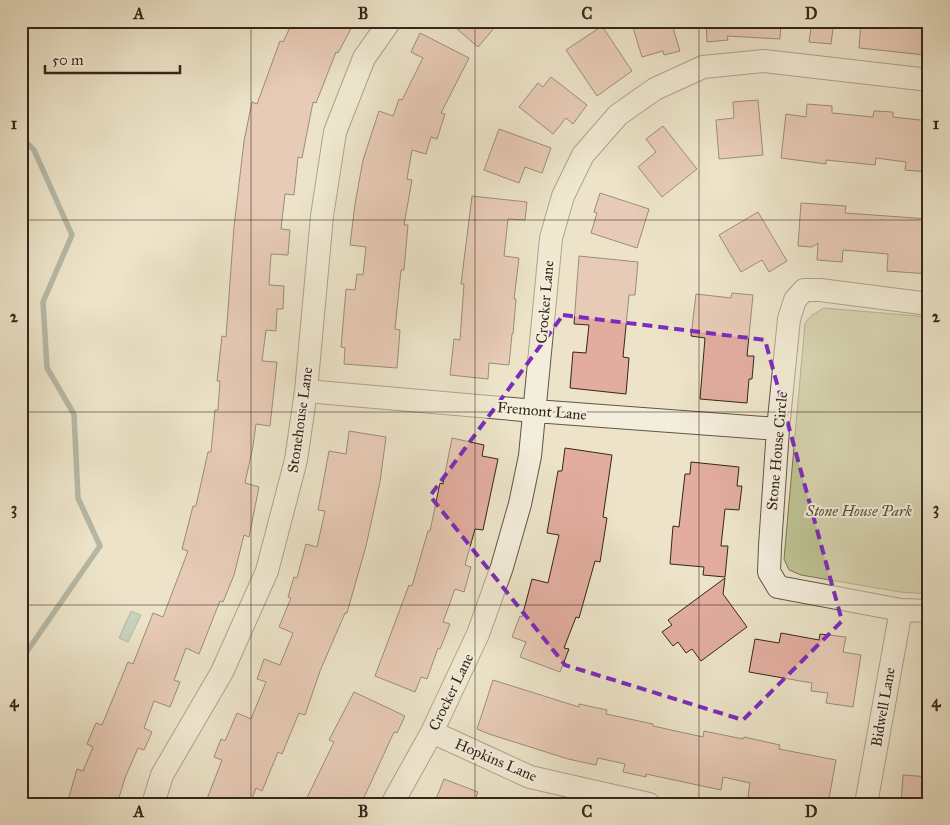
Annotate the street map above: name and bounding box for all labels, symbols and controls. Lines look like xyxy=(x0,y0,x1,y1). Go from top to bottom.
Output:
text: A xyxy=(133,4,145,23)
text: B xyxy=(358,4,368,23)
text: C xyxy=(582,4,593,23)
text: D xyxy=(805,4,818,23)
scale bar xyxy=(45,42,180,74)
text: 50 m xyxy=(52,51,84,69)
text: 1 xyxy=(11,114,18,133)
text: 1 xyxy=(933,114,940,133)
street label: Crocker Lane xyxy=(532,260,558,344)
text: 2 xyxy=(10,307,19,326)
text: 2 xyxy=(932,307,941,326)
street label: Stonehouse Lane xyxy=(284,366,316,474)
street label: Stone House Circle xyxy=(763,391,791,511)
street label: Fremont Lane xyxy=(496,398,588,424)
text: 3 xyxy=(11,499,17,519)
text: 3 xyxy=(933,499,939,519)
park label: Stone House Park xyxy=(805,502,912,520)
street label: Crocker Lane xyxy=(425,651,477,733)
street label: Bidwell Lane xyxy=(867,666,899,748)
text: 4 xyxy=(10,692,20,712)
text: 4 xyxy=(932,692,942,712)
street label: Hopkins Lane xyxy=(452,735,540,785)
text: A xyxy=(133,802,145,821)
text: B xyxy=(358,802,368,821)
text: C xyxy=(582,802,593,821)
text: D xyxy=(805,802,818,821)

